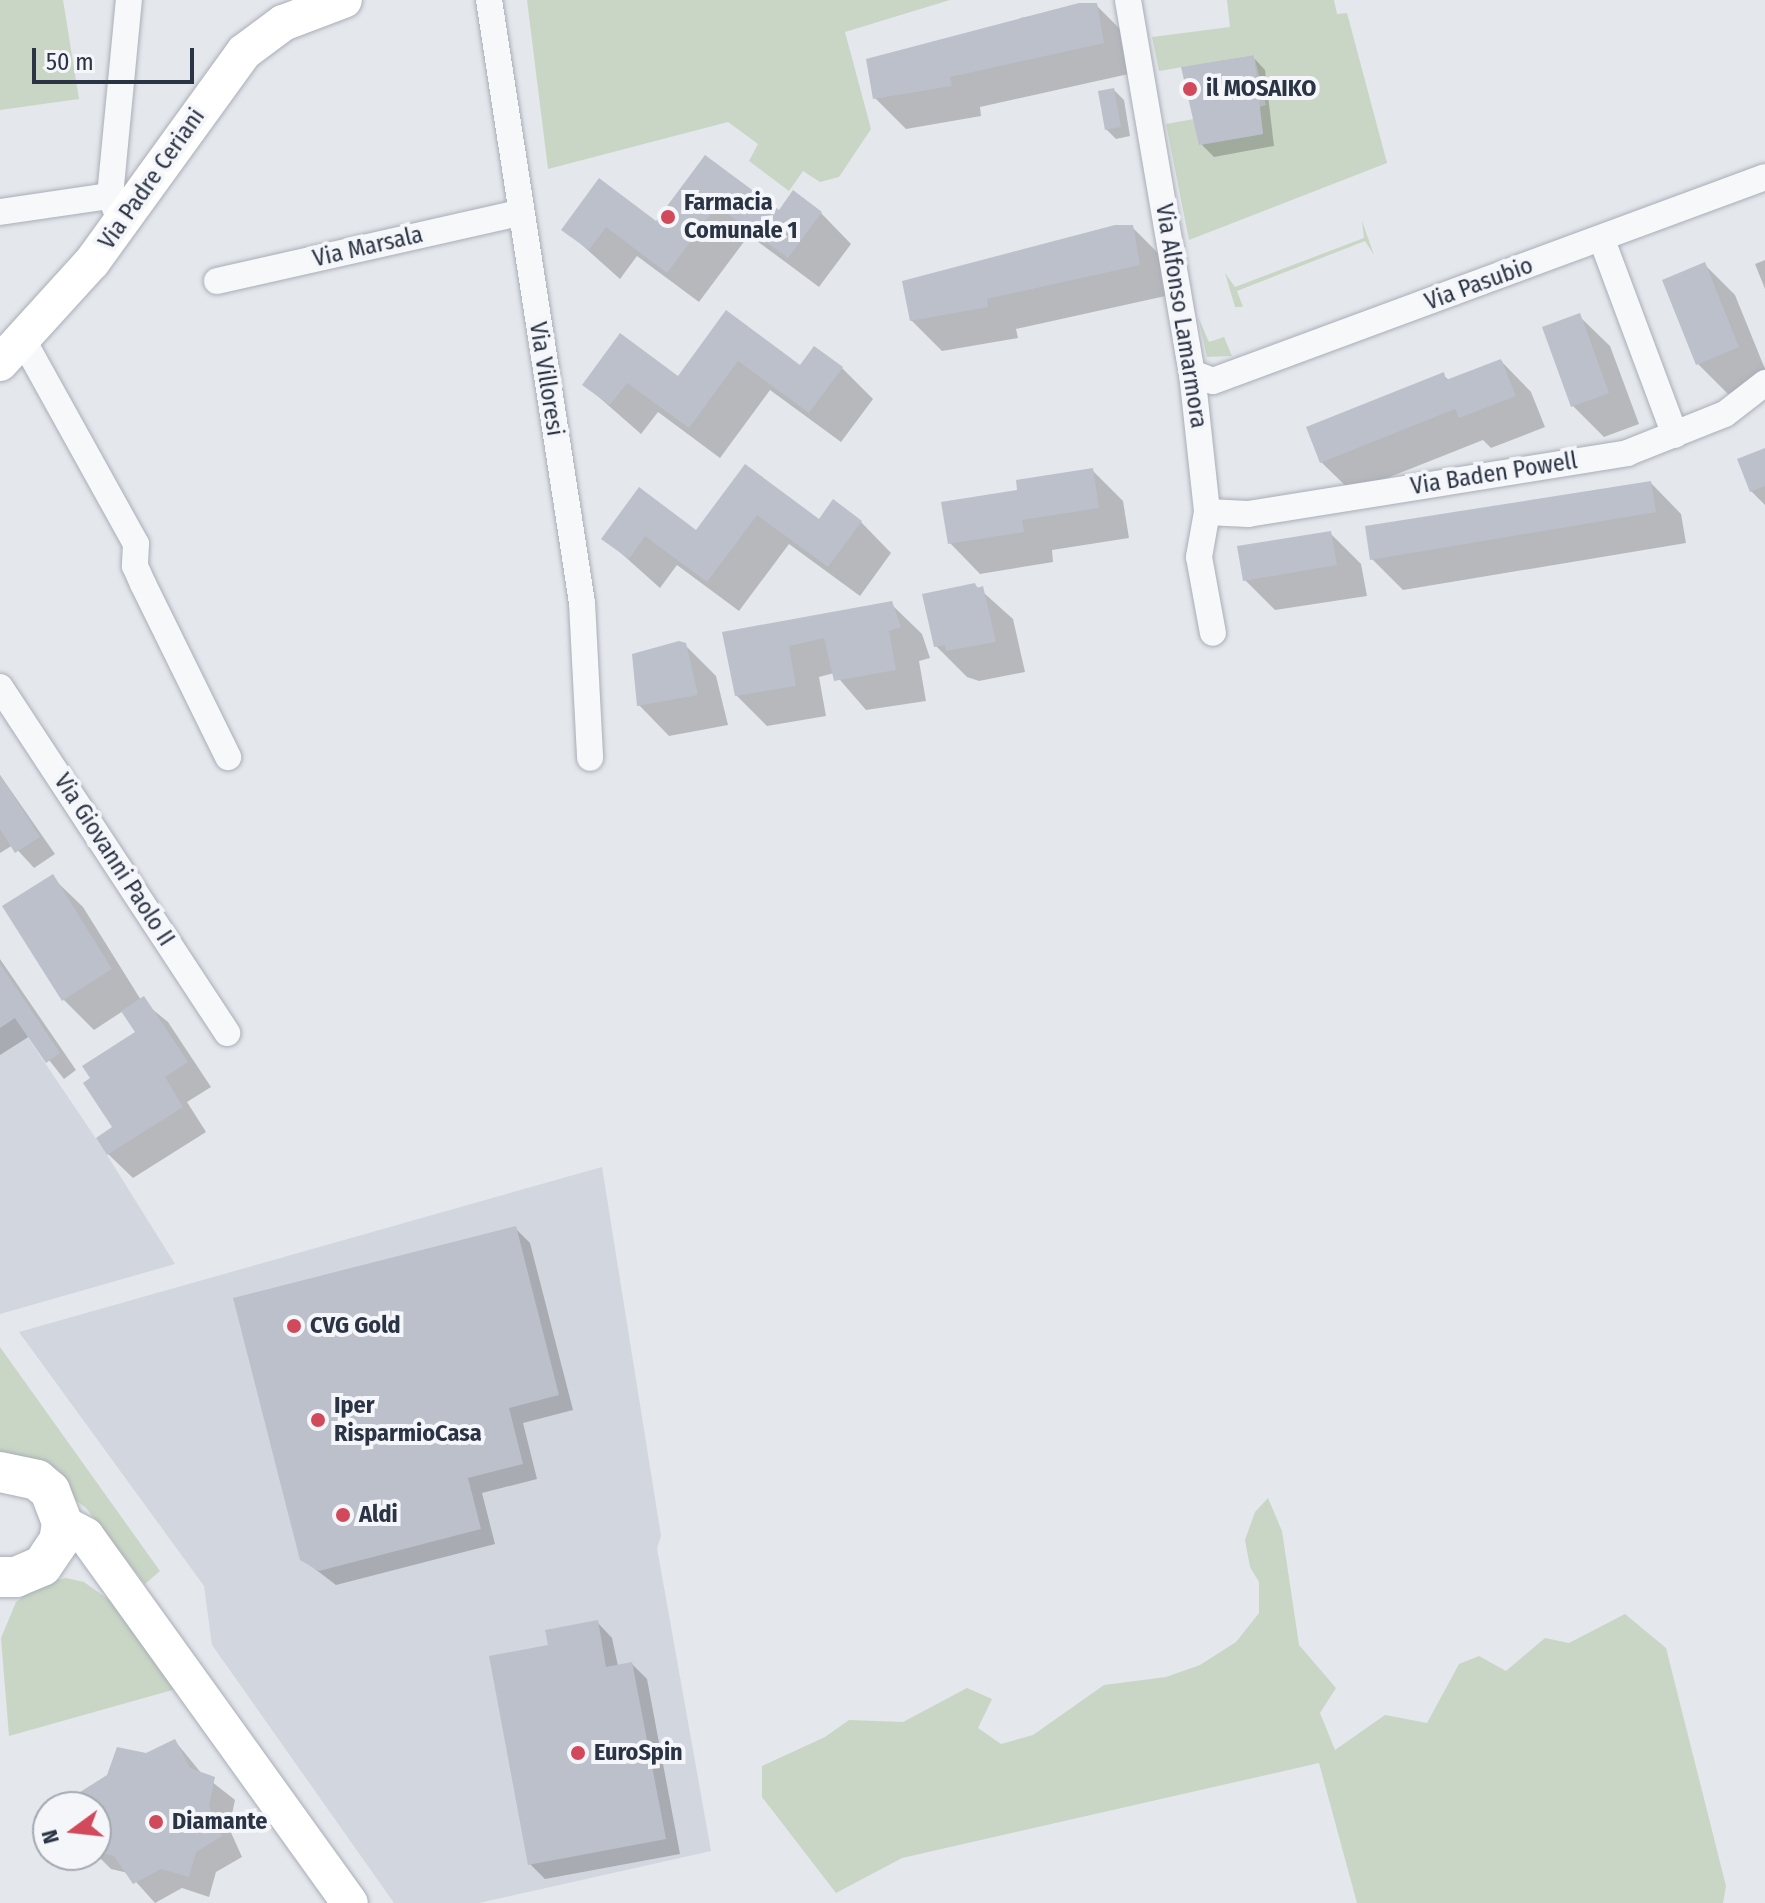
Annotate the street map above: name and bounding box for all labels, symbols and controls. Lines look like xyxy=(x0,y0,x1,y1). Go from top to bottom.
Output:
scale bar xyxy=(36,32,198,82)
text: 50 m xyxy=(46,48,94,76)
place label: il MOSAIKO xyxy=(1206,75,1316,103)
marker: il MOSAIKO xyxy=(1181,80,1199,98)
street label: Via Padre Ceriani xyxy=(93,103,211,255)
place label: Farmacia Comunale 1 xyxy=(684,189,798,245)
street label: Via Alfonso Lamarmora xyxy=(1149,202,1213,430)
marker: Farmacia Comunale 1 xyxy=(659,208,677,226)
street label: Via Marsala xyxy=(310,220,426,274)
street label: Via Pasubio xyxy=(1421,251,1537,317)
street label: Via Villoresi xyxy=(523,320,569,438)
street label: Via Baden Powell xyxy=(1409,447,1579,501)
street label: Via Giovanni Paolo II xyxy=(48,768,180,952)
place label: CVG Gold xyxy=(310,1312,401,1340)
marker: CVG Gold xyxy=(285,1317,303,1335)
place label: Iper RisparmioCasa xyxy=(334,1392,482,1448)
marker: Iper RisparmioCasa xyxy=(309,1411,327,1429)
place label: Aldi xyxy=(359,1501,398,1529)
marker: Aldi xyxy=(334,1506,352,1524)
place label: EuroSpin xyxy=(594,1739,683,1767)
marker: EuroSpin xyxy=(569,1744,587,1762)
north arrow xyxy=(32,1791,112,1871)
place label: Diamante xyxy=(172,1808,267,1836)
marker: Diamante xyxy=(147,1813,165,1831)
text: N xyxy=(36,1827,65,1847)

